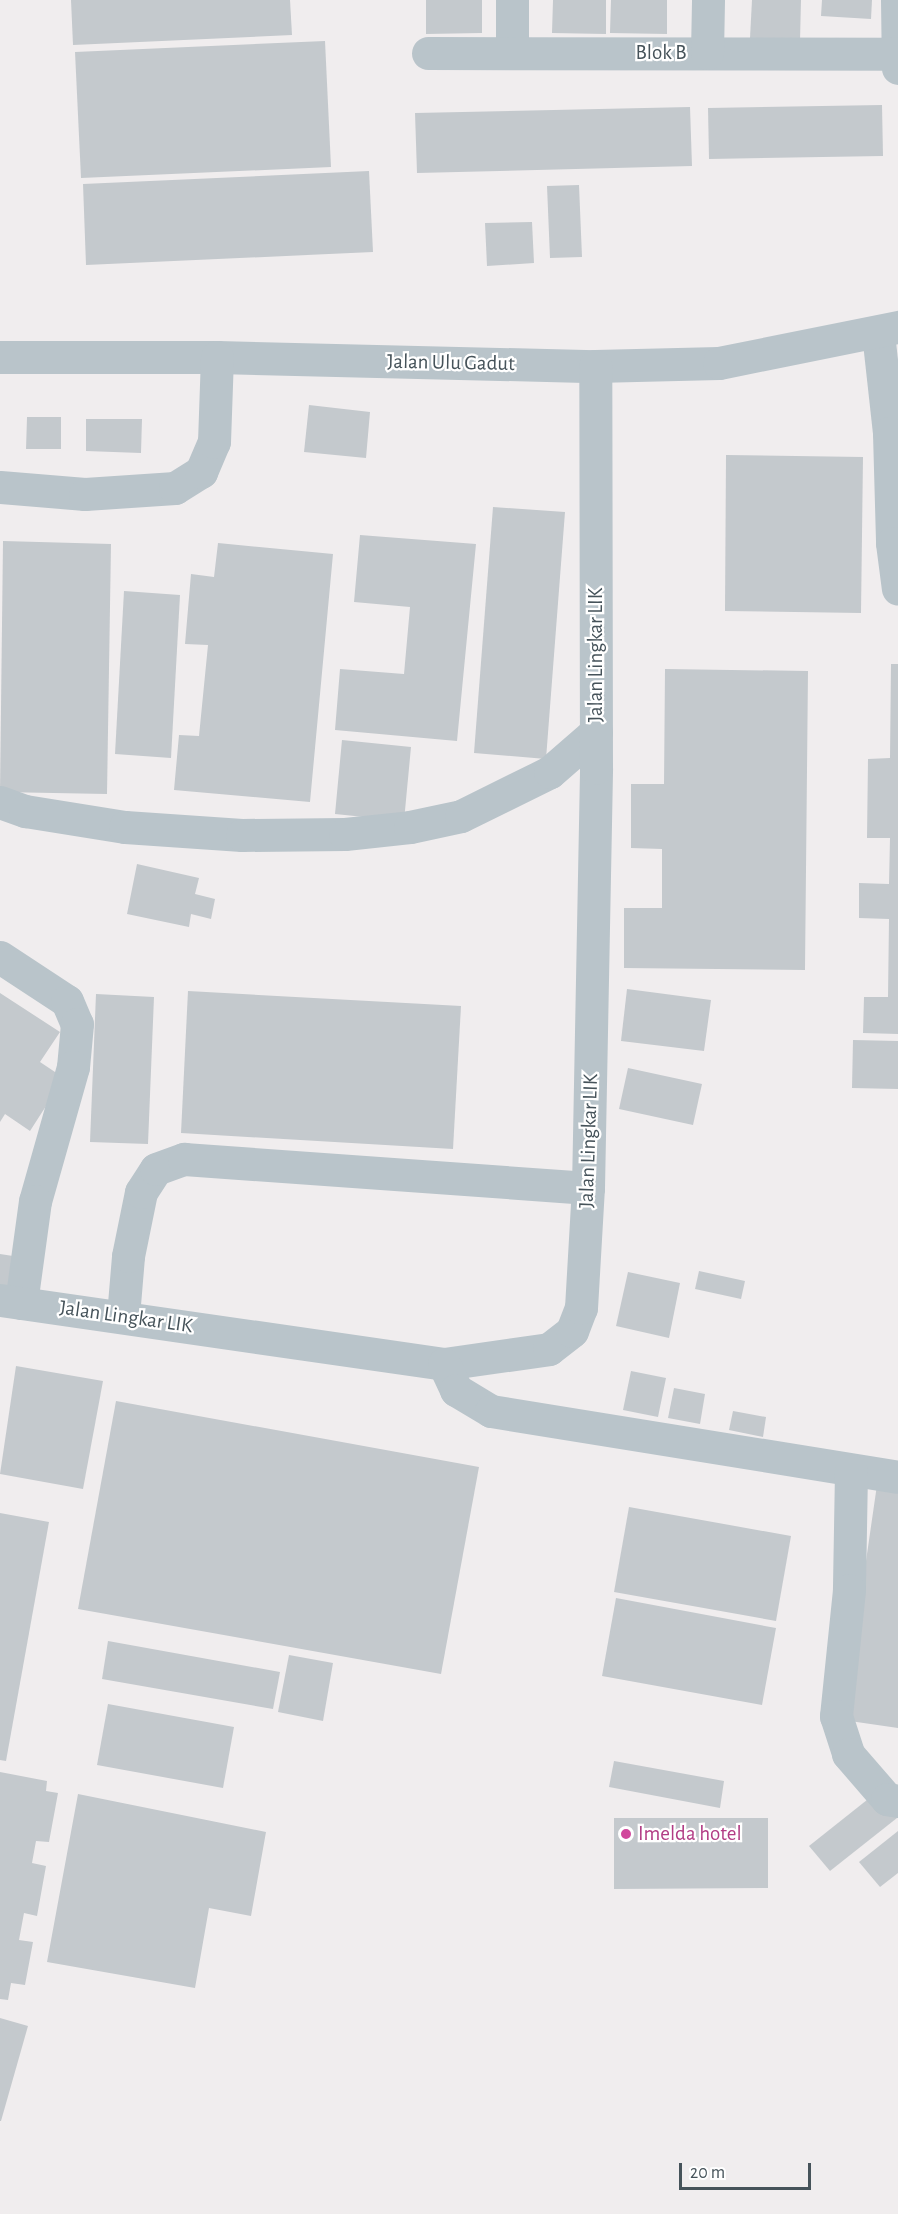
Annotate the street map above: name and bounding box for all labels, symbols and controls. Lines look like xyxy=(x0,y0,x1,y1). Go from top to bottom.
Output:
street label: Blok B xyxy=(635,40,687,66)
street label: Jalan Ulu Gadut xyxy=(387,349,515,377)
street label: Jalan Lingkar LIK xyxy=(583,588,609,722)
street label: Jalan Lingkar LIK xyxy=(574,1073,604,1209)
street label: Jalan Lingkar LIK xyxy=(58,1295,194,1339)
place label: Imelda hotel xyxy=(638,1821,742,1847)
marker: Imelda hotel xyxy=(619,1827,633,1841)
scale bar xyxy=(682,2151,814,2189)
text: 20 m xyxy=(690,2164,725,2182)

